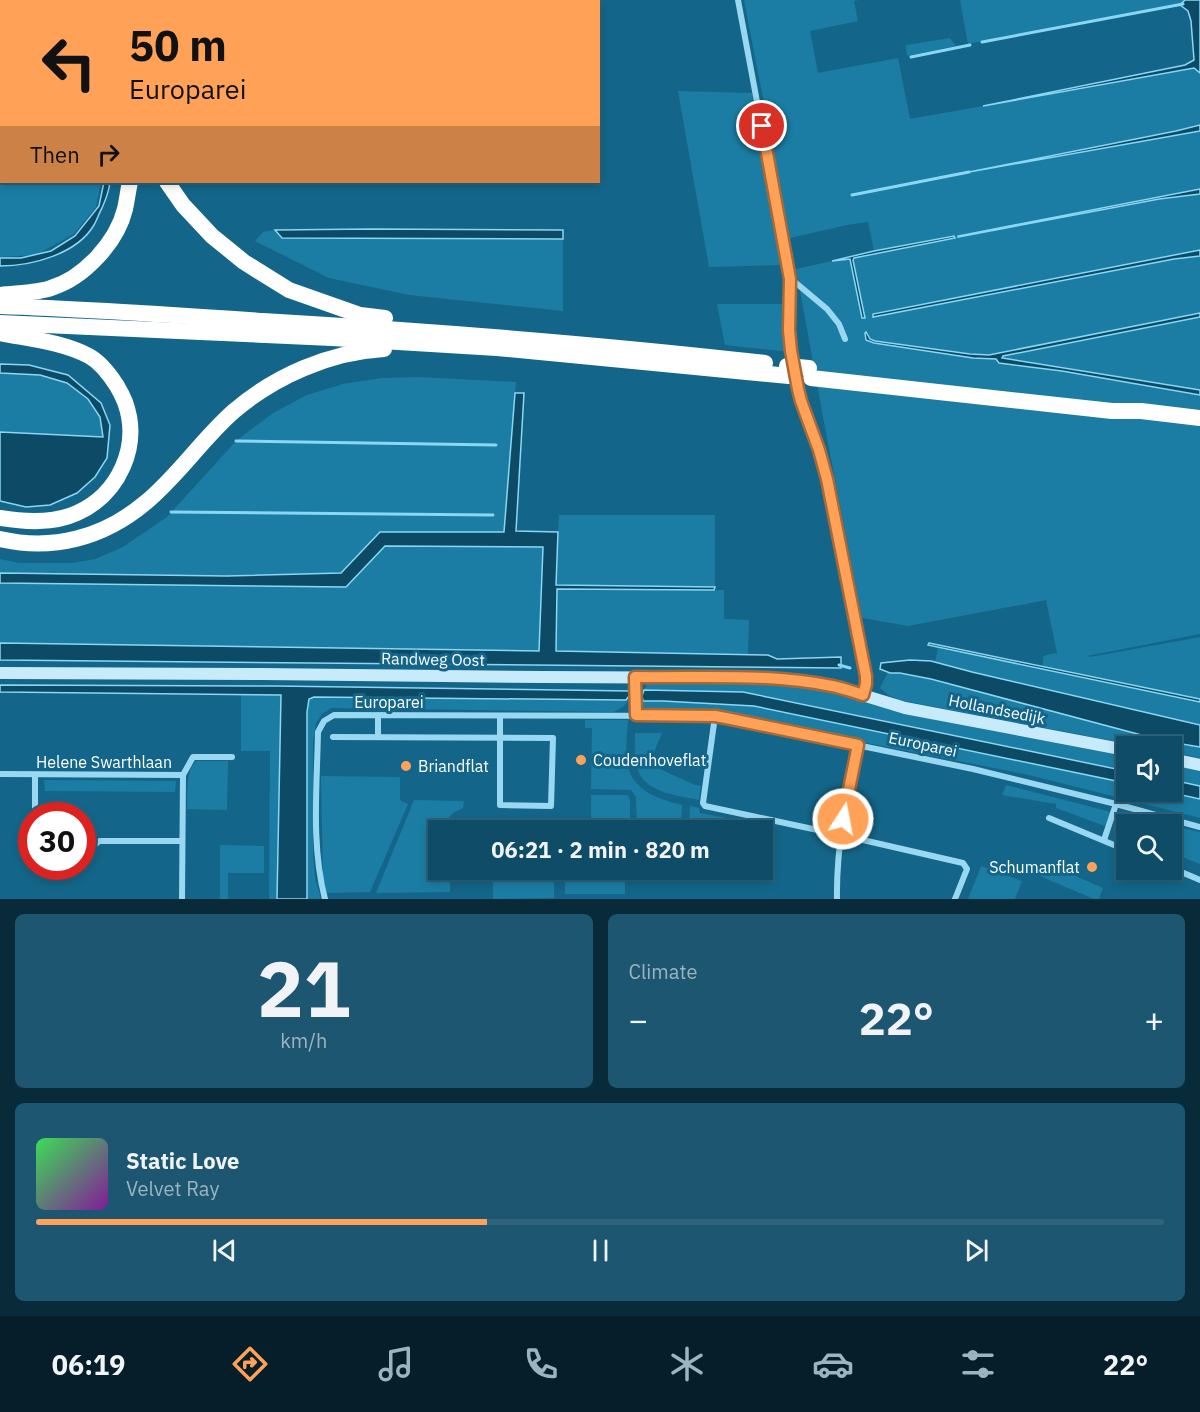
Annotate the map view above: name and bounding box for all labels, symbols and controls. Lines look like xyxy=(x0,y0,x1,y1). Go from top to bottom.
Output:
text: 50 m xyxy=(129,18,227,73)
icon: left xyxy=(30,24,108,102)
text: Europarei xyxy=(129,71,246,106)
pin xyxy=(736,100,787,151)
icon: arrive xyxy=(745,109,778,142)
icon: right xyxy=(92,138,125,171)
text: Then xyxy=(30,140,80,169)
street label: Randweg Oost xyxy=(381,648,485,670)
street label: Hollandsedijk xyxy=(947,690,1048,728)
street label: Europarei xyxy=(354,692,424,712)
street label: Europarei xyxy=(887,727,959,761)
map controls xyxy=(1116,736,1182,880)
button: sound xyxy=(1116,736,1182,802)
place label: Coudenhoveflat xyxy=(593,750,706,770)
street label: Helene Swarthlaan xyxy=(36,752,172,772)
marker: Coudenhoveflat xyxy=(574,753,588,767)
place label: Briandflat xyxy=(418,756,489,776)
marker: Briandflat xyxy=(399,759,413,773)
position arrow xyxy=(811,787,875,851)
speed limit sign: 30 xyxy=(18,802,96,880)
button: search xyxy=(1116,814,1182,880)
text: 06:21 · 2 min · 820 m xyxy=(491,835,710,864)
place label: Schumanflat xyxy=(989,857,1080,877)
marker: Schumanflat xyxy=(1085,860,1099,874)
text: 21 xyxy=(257,937,351,1038)
text: Climate xyxy=(629,958,697,985)
text: 22° xyxy=(859,989,934,1047)
text: − xyxy=(629,998,648,1041)
text: + xyxy=(1144,998,1164,1041)
text: km/h xyxy=(280,1027,327,1054)
text: Static Love xyxy=(126,1146,239,1175)
text: Velvet Ray xyxy=(126,1175,219,1202)
icon: previous xyxy=(208,1234,241,1267)
icon: pause xyxy=(584,1234,617,1267)
icon: next xyxy=(960,1234,993,1267)
icon: directions xyxy=(229,1343,271,1385)
icon: music xyxy=(375,1343,417,1385)
icon: phone xyxy=(520,1343,562,1385)
icon: climate xyxy=(666,1343,708,1385)
icon: car xyxy=(812,1343,854,1385)
icon: filters xyxy=(957,1343,999,1385)
text: 06:19 xyxy=(52,1347,126,1382)
text: 22° xyxy=(1103,1347,1148,1382)

